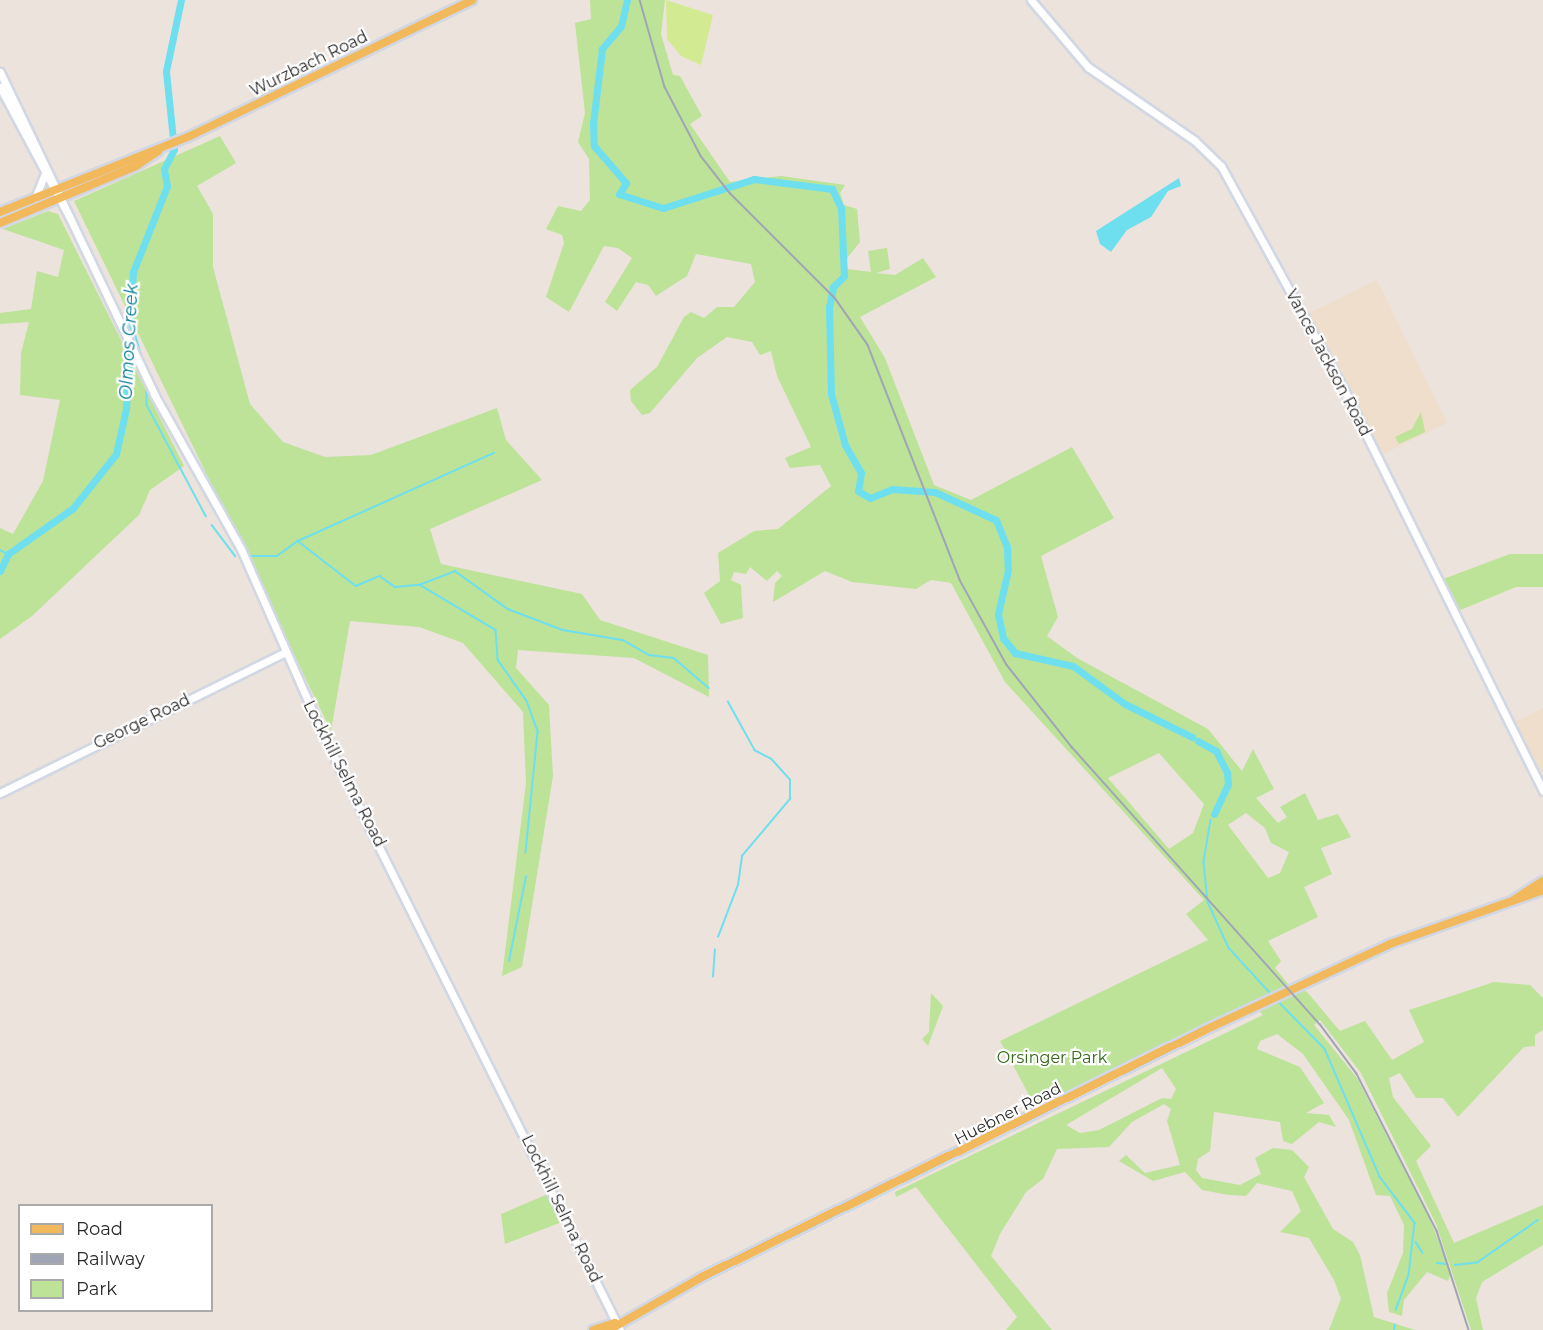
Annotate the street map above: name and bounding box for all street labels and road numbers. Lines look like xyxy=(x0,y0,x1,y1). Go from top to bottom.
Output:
street label: Wurzbach Road xyxy=(247,27,371,101)
street label: Vance Jackson Road xyxy=(1281,286,1375,440)
street label: George Road xyxy=(91,690,193,754)
street label: Lockhill Selma Road xyxy=(299,697,389,851)
street label: Huebner Road xyxy=(951,1079,1065,1149)
street label: Lockhill Selma Road xyxy=(517,1132,605,1286)

